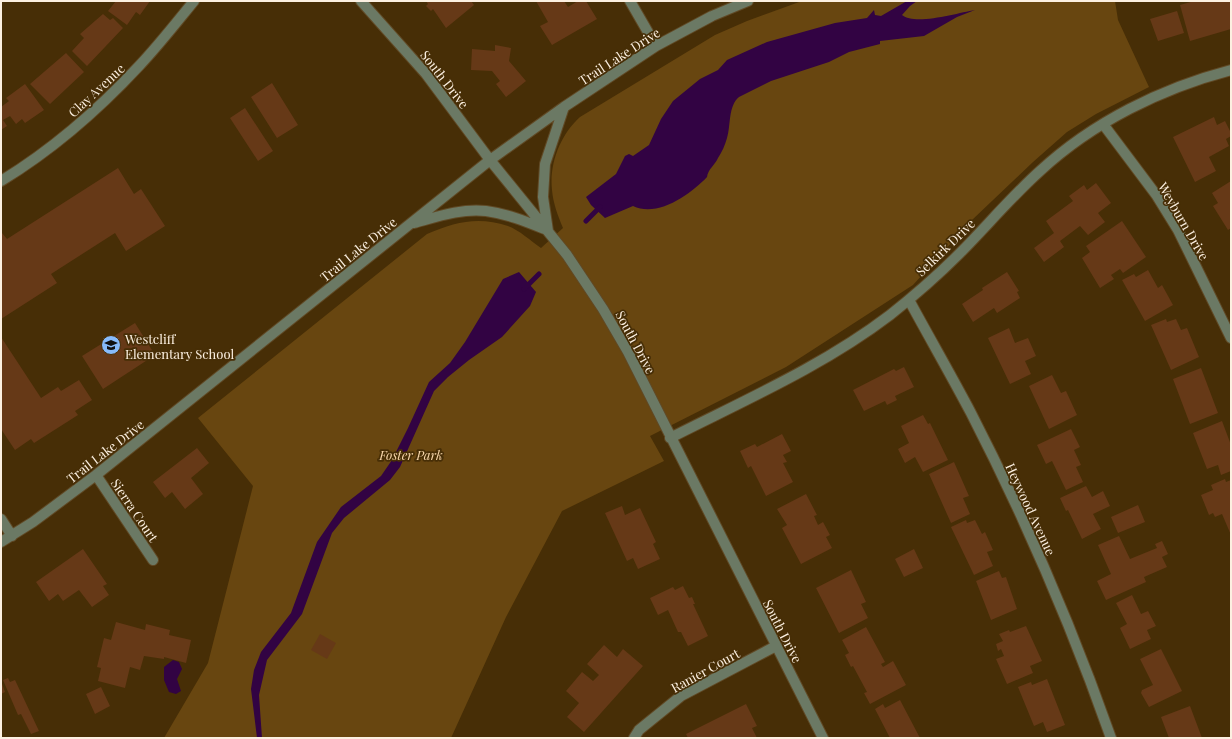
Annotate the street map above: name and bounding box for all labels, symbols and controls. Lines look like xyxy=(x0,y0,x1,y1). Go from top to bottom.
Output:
street label: Trail Lake Drive xyxy=(575,23,663,89)
street label: South Drive xyxy=(417,47,473,112)
street label: Clay Avenue xyxy=(64,59,128,120)
street label: Weyburn Drive xyxy=(1154,178,1213,263)
street label: Trail Lake Drive xyxy=(316,213,400,285)
street label: Selkirk Drive xyxy=(912,214,978,279)
street label: South Drive xyxy=(612,308,660,377)
place label: Westcliff Elementary School xyxy=(124,330,234,362)
school or university icon: Westcliff Elementary School xyxy=(100,334,122,356)
street label: Trail Lake Drive xyxy=(63,415,147,487)
park label: Foster Park xyxy=(378,446,443,463)
street label: Heywood Avenue xyxy=(1002,460,1060,558)
street label: Sierra Court xyxy=(108,475,163,545)
street label: South Drive xyxy=(760,596,806,666)
street label: Ranier Court xyxy=(668,644,743,696)

